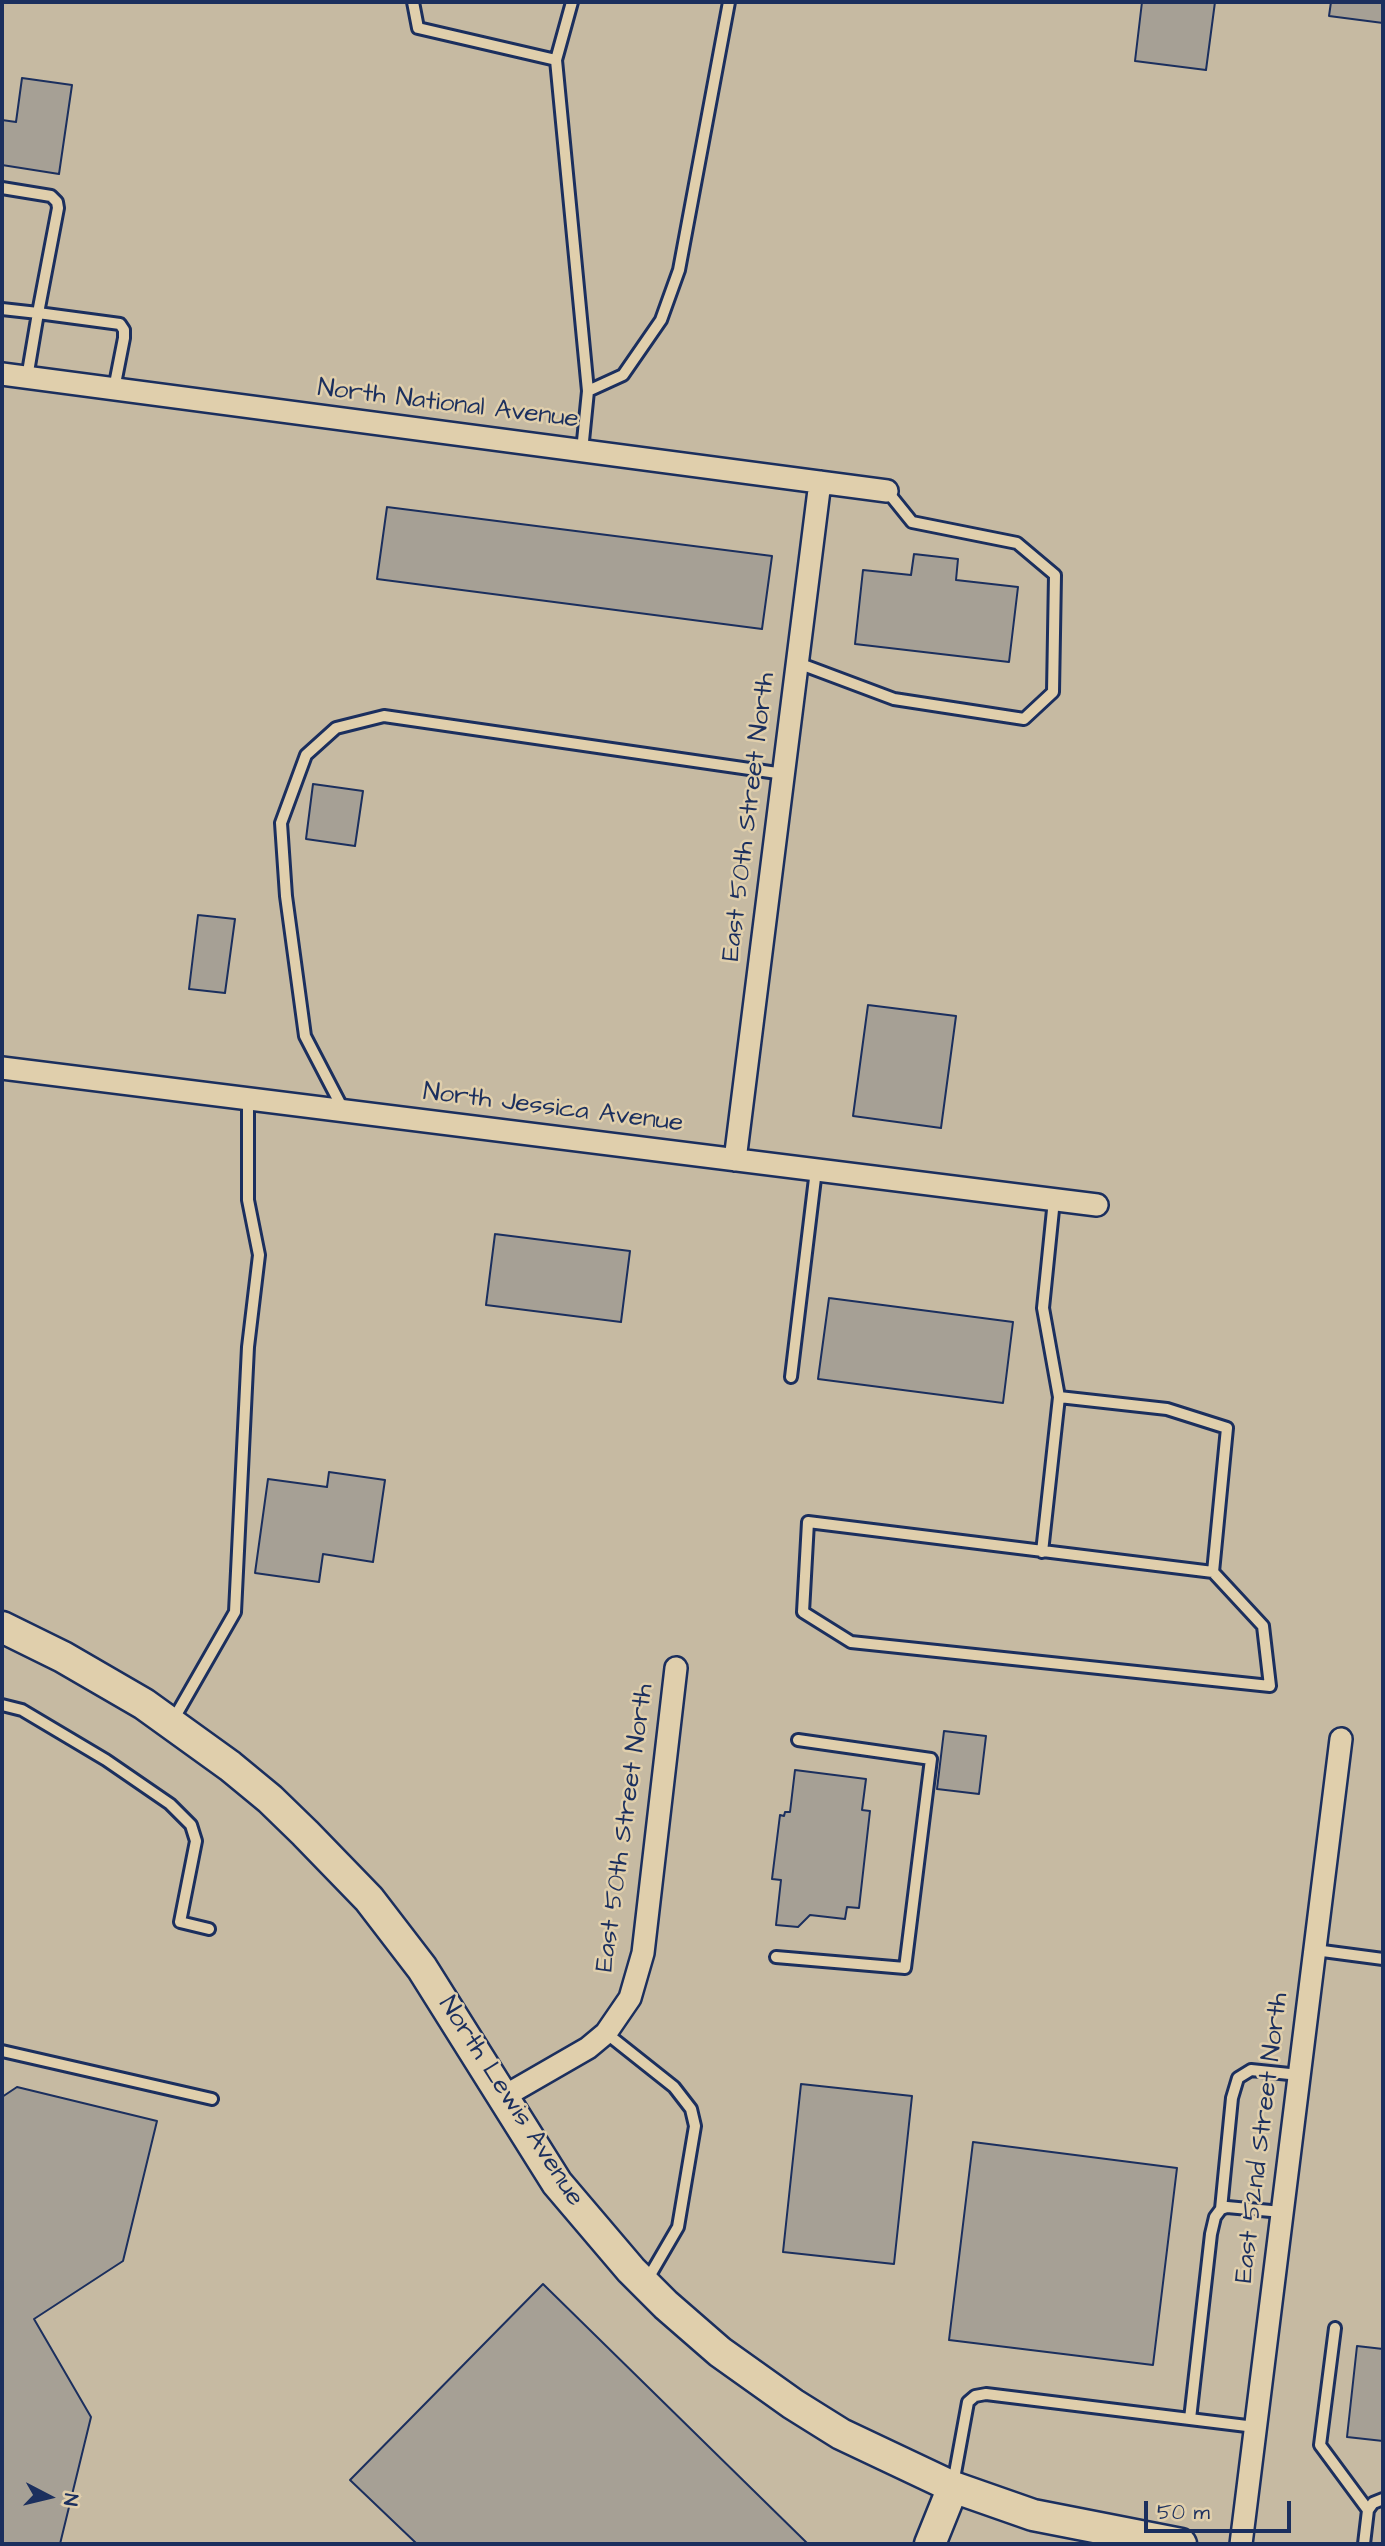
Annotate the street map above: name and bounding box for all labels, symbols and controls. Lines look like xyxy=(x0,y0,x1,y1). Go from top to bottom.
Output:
street label: North National Avenue xyxy=(316,373,580,437)
street label: East 50th Street North xyxy=(717,671,783,963)
street label: North Jessica Avenue xyxy=(421,1078,685,1140)
street label: East 50th Street North xyxy=(590,1682,662,1974)
street label: North Lewis Avenue xyxy=(430,1991,590,2213)
street label: East 52nd Street North xyxy=(1230,1991,1296,2285)
north arrow xyxy=(14,2462,84,2532)
scale bar xyxy=(1147,2486,1294,2530)
text: N xyxy=(56,2492,84,2507)
text: 50 m xyxy=(1157,2498,1210,2527)

